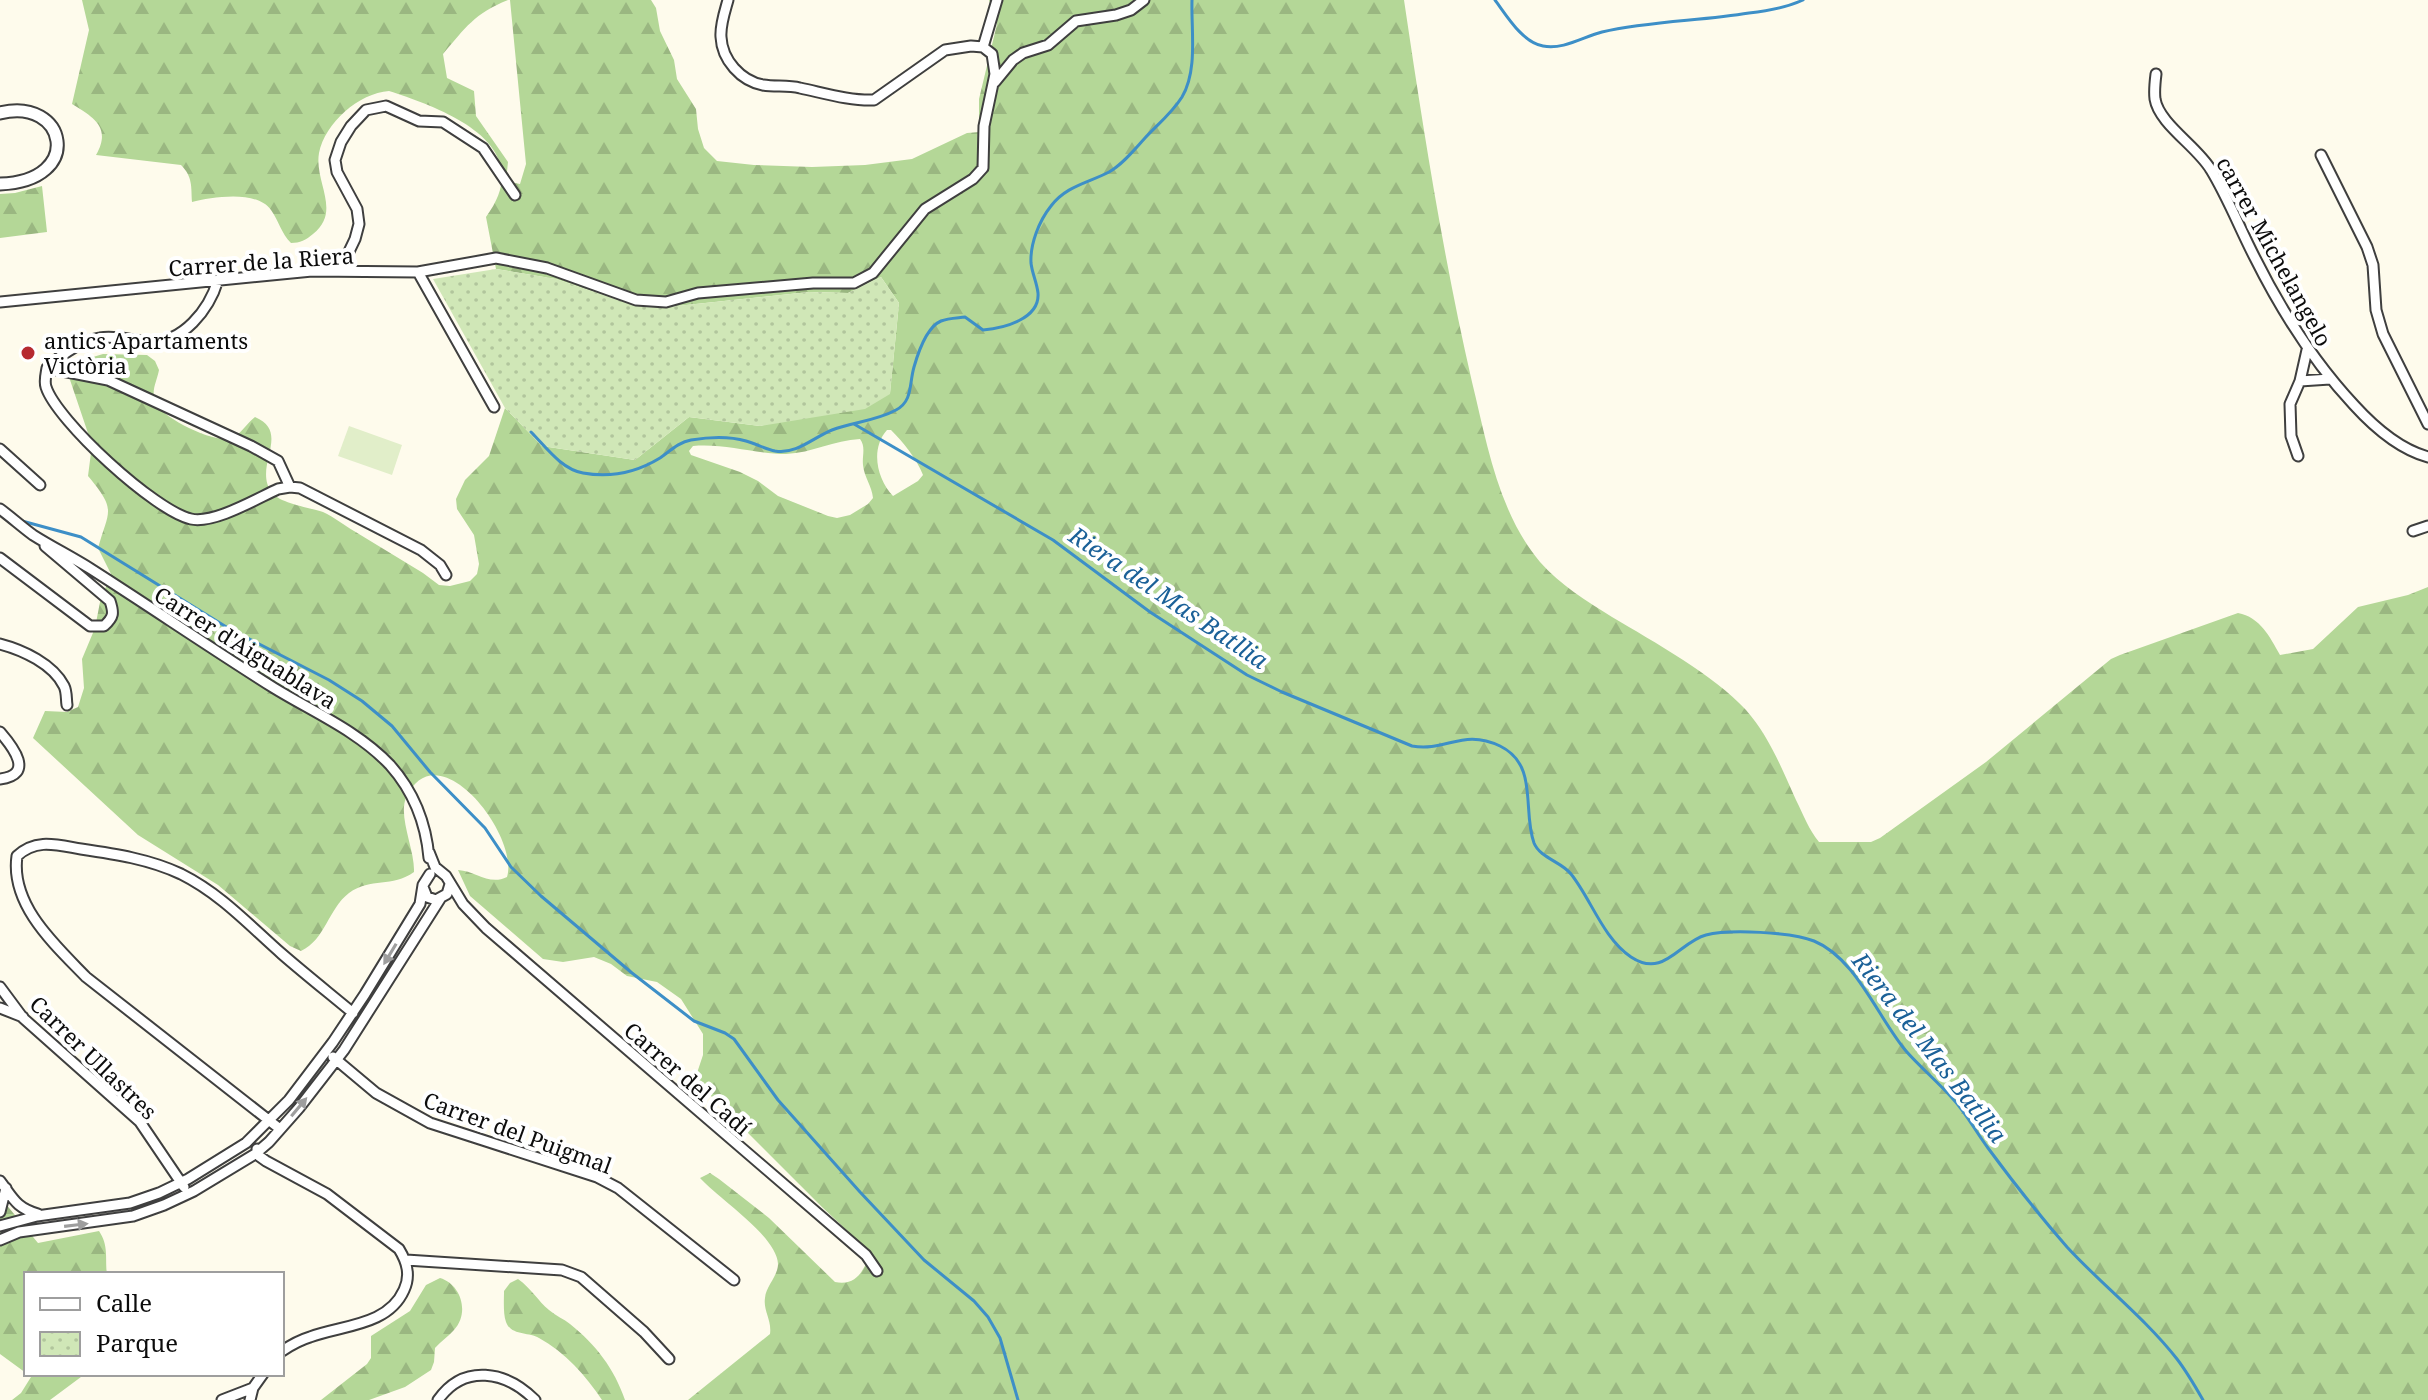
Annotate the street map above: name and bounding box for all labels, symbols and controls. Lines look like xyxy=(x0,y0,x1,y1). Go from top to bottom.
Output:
street label: carrer Michelangelo xyxy=(2210,151,2340,351)
street label: Carrer de la Riera xyxy=(167,240,355,282)
place label: antics Apartaments Victòria xyxy=(44,325,248,380)
marker: antics Apartaments Victòria xyxy=(19,344,37,362)
water label: Riera del Mas Batllia xyxy=(1062,518,1275,676)
street label: Carrer d'Aiguablava xyxy=(149,579,343,715)
one-way arrow xyxy=(383,943,397,965)
water label: Riera del Mas Batllia xyxy=(1845,944,2015,1149)
street label: Carrer Ullastres xyxy=(24,989,164,1125)
street label: Carrer del Cadí xyxy=(618,1015,758,1141)
street label: Carrer del Puigmal xyxy=(420,1084,617,1180)
one-way arrow xyxy=(290,1097,307,1117)
one-way arrow xyxy=(64,1218,89,1231)
legend xyxy=(24,1272,284,1376)
text: Calle xyxy=(96,1286,152,1319)
text: Parque xyxy=(96,1326,178,1359)

